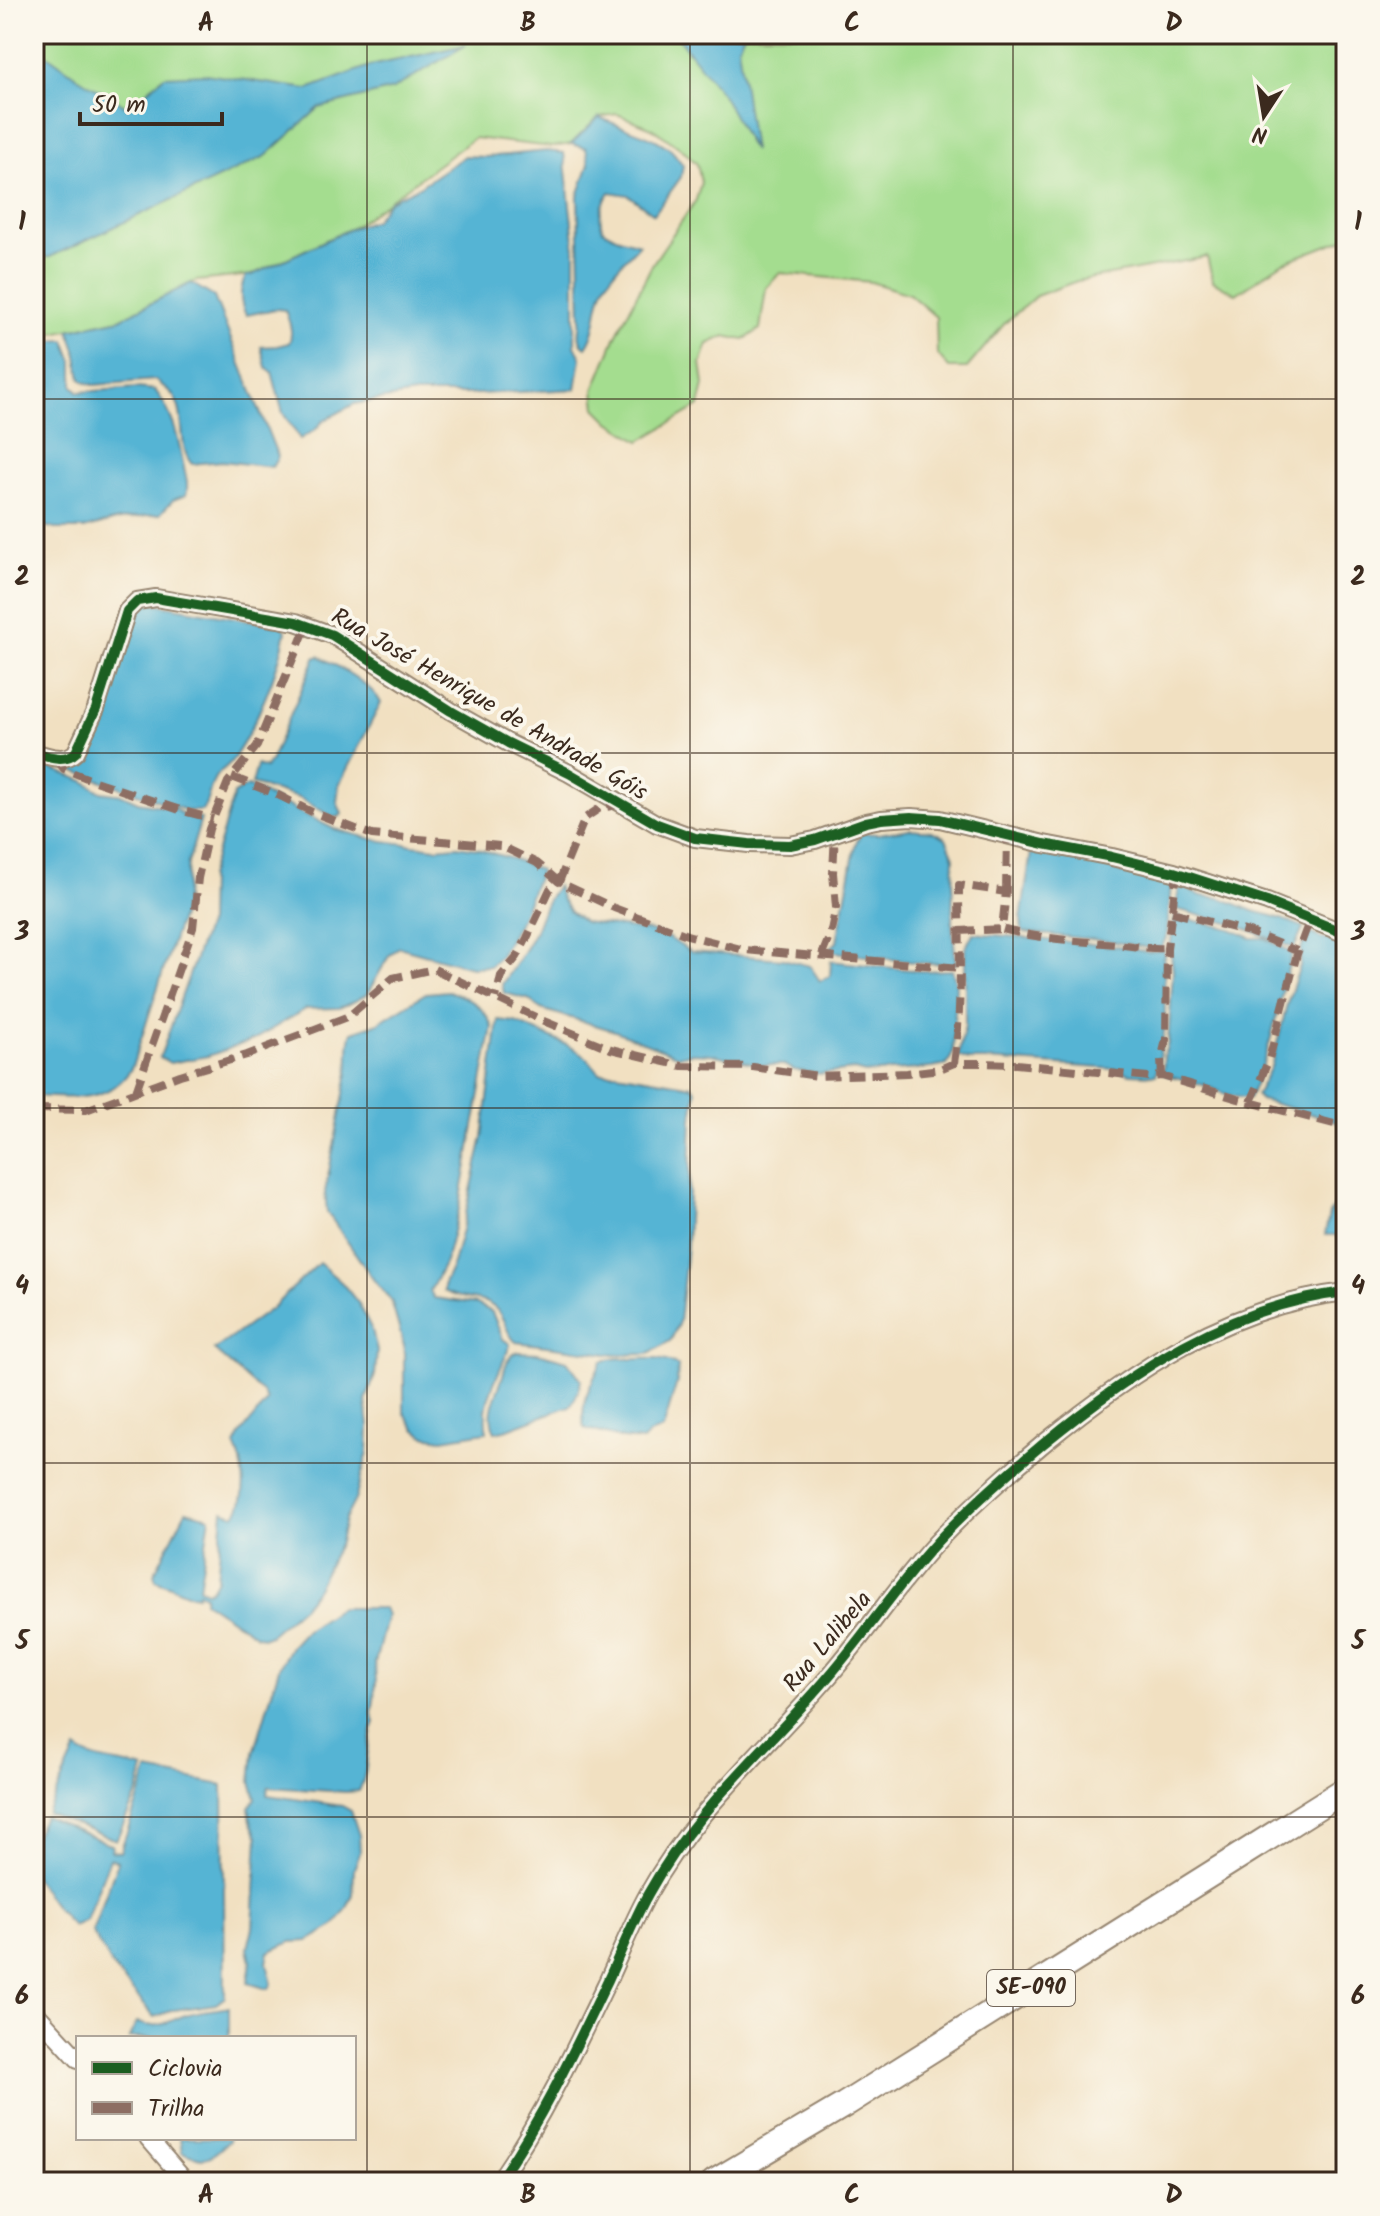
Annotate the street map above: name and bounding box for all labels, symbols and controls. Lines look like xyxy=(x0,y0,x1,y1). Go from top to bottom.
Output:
text: A xyxy=(198,3,214,45)
text: B xyxy=(520,3,536,45)
text: C xyxy=(844,3,860,45)
text: D xyxy=(1165,3,1183,45)
scale bar xyxy=(80,76,222,126)
north arrow xyxy=(1224,76,1304,156)
text: 50 m xyxy=(92,86,146,125)
text: N xyxy=(1250,115,1271,152)
text: 1 xyxy=(18,202,26,244)
text: 1 xyxy=(1354,202,1362,244)
text: 2 xyxy=(14,557,30,599)
text: 2 xyxy=(1350,557,1366,599)
street label: Rua José Henrique de Andrade Góis xyxy=(323,598,655,812)
text: 3 xyxy=(14,912,29,954)
text: 3 xyxy=(1350,912,1365,954)
text: 4 xyxy=(15,1266,29,1308)
text: 4 xyxy=(1351,1266,1365,1308)
street label: Rua Lalibela xyxy=(774,1582,882,1702)
text: 5 xyxy=(14,1621,30,1663)
text: 5 xyxy=(1350,1621,1366,1663)
road number: SE-090 xyxy=(987,1970,1075,2006)
text: 6 xyxy=(15,1976,29,2018)
text: 6 xyxy=(1351,1976,1365,2018)
legend xyxy=(76,2036,356,2140)
text: Ciclovia xyxy=(148,2050,223,2089)
text: Trilha xyxy=(148,2090,205,2129)
text: A xyxy=(198,2175,214,2216)
text: B xyxy=(520,2175,536,2216)
text: C xyxy=(844,2175,860,2216)
text: D xyxy=(1165,2175,1183,2216)

